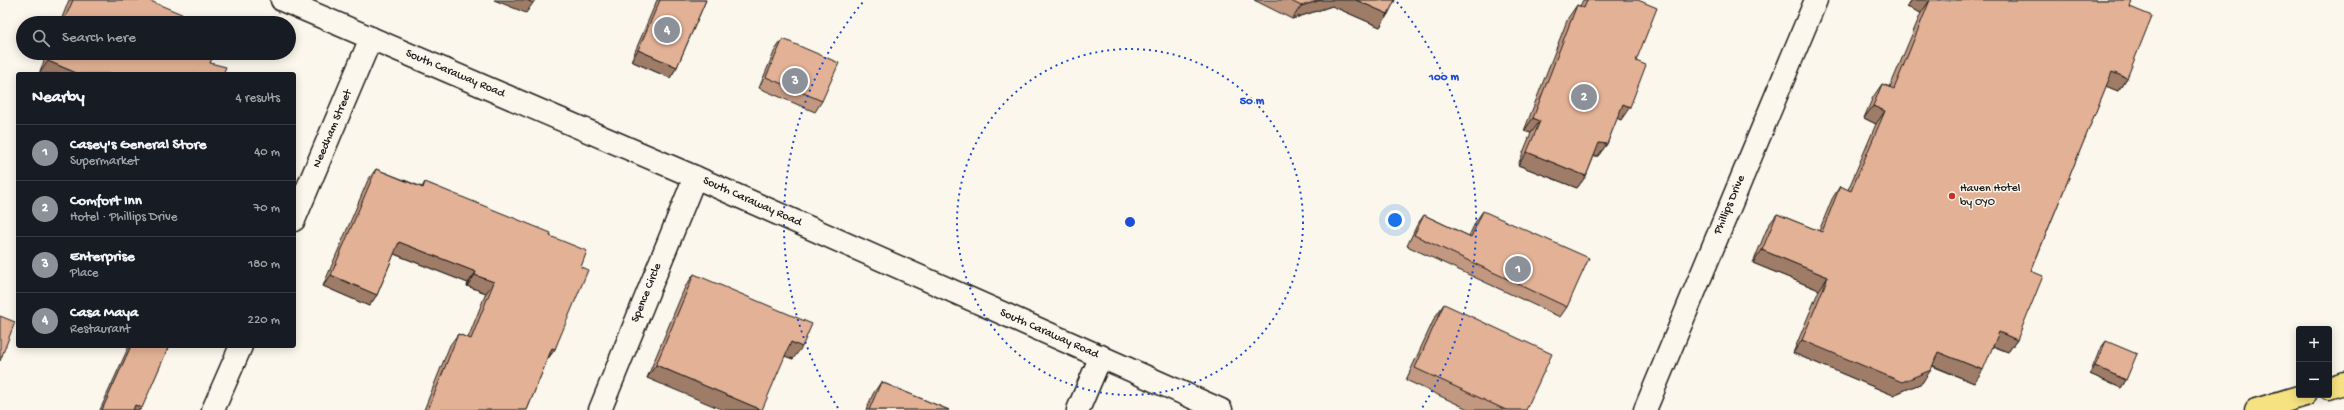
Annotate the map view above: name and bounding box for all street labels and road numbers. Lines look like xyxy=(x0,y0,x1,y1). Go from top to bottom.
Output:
street label: South Caraway Road xyxy=(403,47,508,102)
street label: Needham Street xyxy=(310,87,356,170)
street label: Phillips Drive xyxy=(1711,173,1749,238)
street label: South Caraway Road xyxy=(700,174,804,230)
street label: Spence Circle xyxy=(629,261,666,325)
street label: South Caraway Road xyxy=(997,306,1101,362)

